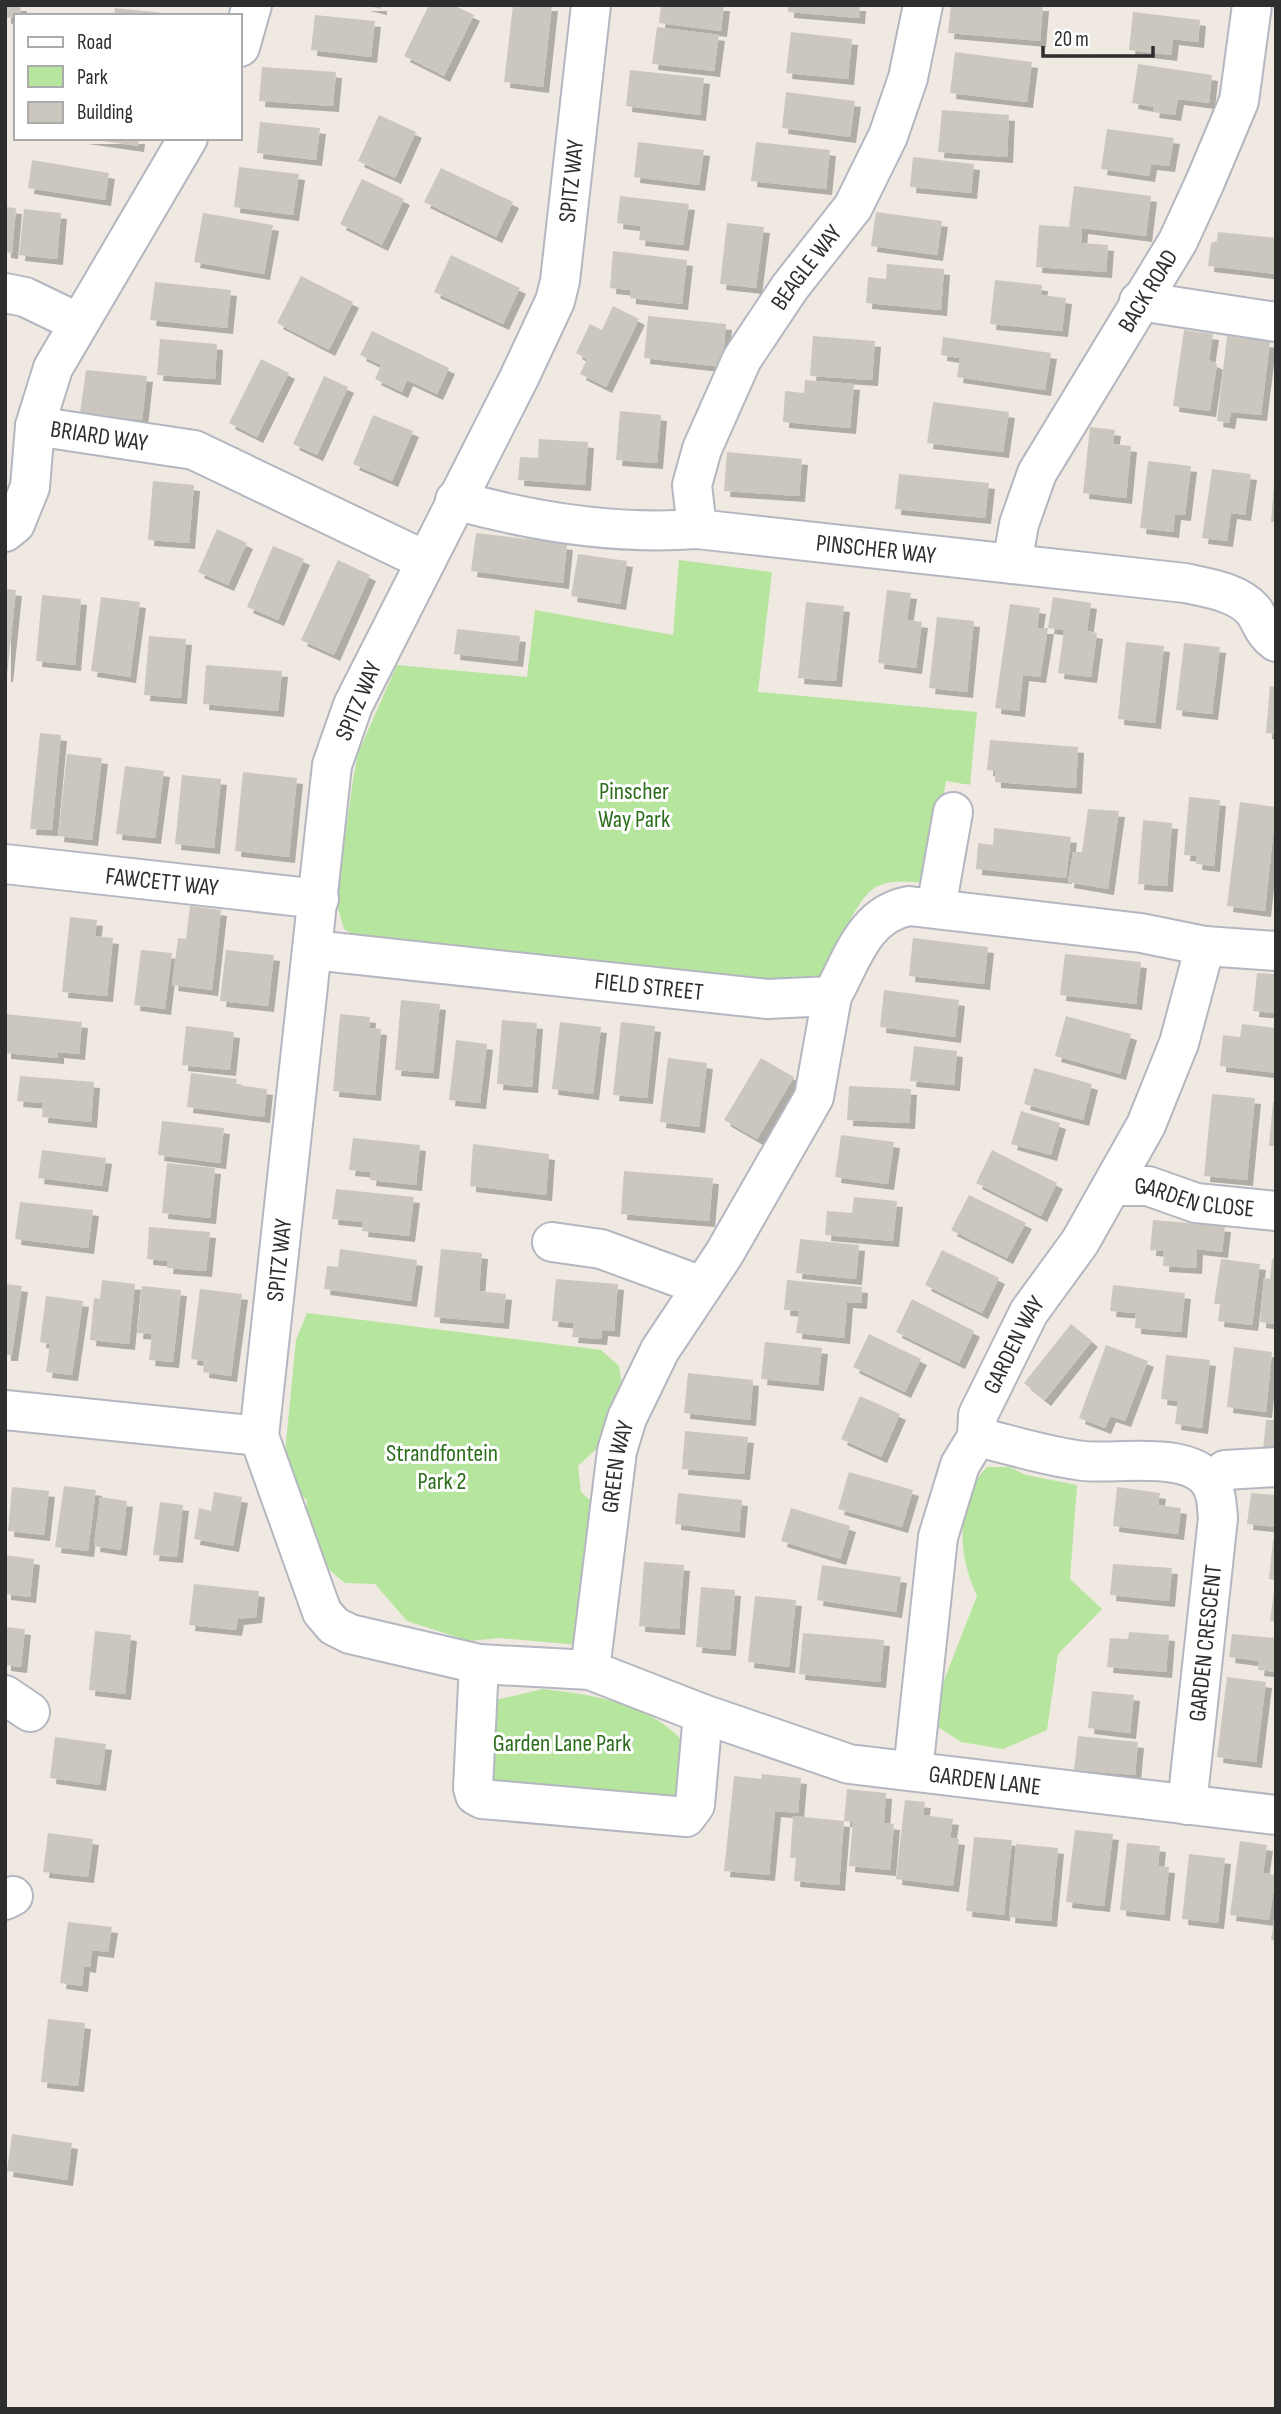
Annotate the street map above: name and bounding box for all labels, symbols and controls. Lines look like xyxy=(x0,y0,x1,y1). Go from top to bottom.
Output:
legend xyxy=(14,14,242,140)
scale bar xyxy=(1043,14,1153,58)
text: 20 m xyxy=(1054,27,1089,52)
text: Road xyxy=(77,30,112,55)
text: Park xyxy=(77,65,108,90)
text: Building xyxy=(77,100,133,125)
street label: SPITZ WAY xyxy=(553,138,590,224)
street label: BEAGLE WAY xyxy=(765,219,848,316)
street label: BACK ROAD xyxy=(1112,244,1184,338)
street label: BRIARD WAY xyxy=(49,415,150,458)
street label: PINSCHER WAY xyxy=(814,528,937,570)
street label: SPITZ WAY xyxy=(329,657,388,745)
park label: Pinscher Way Park xyxy=(598,777,670,834)
street label: FAWCETT WAY xyxy=(104,861,220,903)
street label: FIELD STREET xyxy=(593,966,705,1007)
street label: GARDEN CLOSE xyxy=(1134,1172,1256,1224)
street label: SPITZ WAY xyxy=(261,1217,298,1303)
street label: GARDEN WAY xyxy=(977,1290,1051,1399)
street label: GREEN WAY xyxy=(595,1417,640,1515)
park label: Strandfontein Park 2 xyxy=(386,1439,498,1496)
street label: GARDEN CRESCENT xyxy=(1183,1563,1228,1723)
park label: Garden Lane Park xyxy=(493,1729,631,1758)
street label: GARDEN LANE xyxy=(927,1760,1043,1802)

